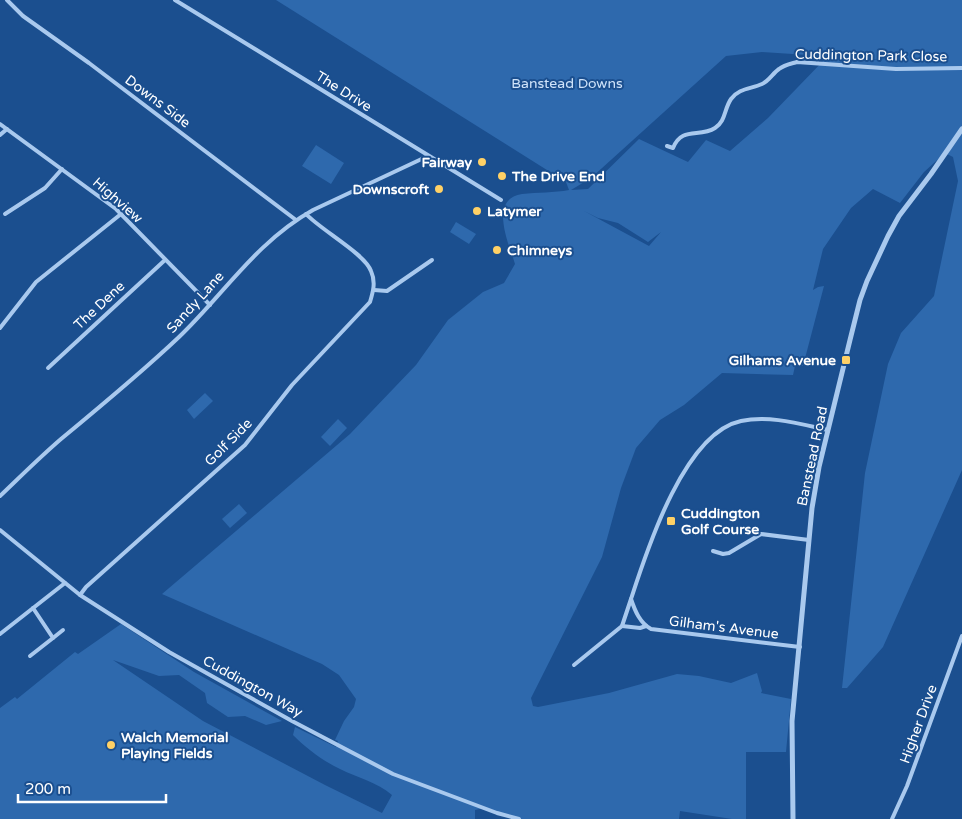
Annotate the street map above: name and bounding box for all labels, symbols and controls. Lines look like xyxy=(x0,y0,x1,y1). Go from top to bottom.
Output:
street label: Cuddington Park Close xyxy=(795,46,947,65)
street label: The Drive xyxy=(313,68,375,115)
street label: Downs Side xyxy=(122,71,194,132)
park label: Banstead Downs xyxy=(511,75,623,92)
place label: Fairway xyxy=(422,154,472,171)
marker: Fairway xyxy=(476,156,488,168)
place label: The Drive End xyxy=(511,168,605,185)
marker: The Drive End xyxy=(496,170,508,182)
street label: Highview xyxy=(89,174,146,227)
place label: Downscroft xyxy=(352,181,430,198)
marker: Downscroft xyxy=(433,183,445,195)
place label: Latymer xyxy=(487,203,542,220)
marker: Latymer xyxy=(471,205,483,217)
place label: Chimneys xyxy=(507,242,572,259)
marker: Chimneys xyxy=(491,244,503,256)
street label: Sandy Lane xyxy=(163,268,228,337)
street label: The Dene xyxy=(70,278,128,333)
place label: Gilhams Avenue xyxy=(729,352,836,369)
marker: Gilhams Avenue xyxy=(840,354,852,366)
street label: Banstead Road xyxy=(794,405,831,507)
street label: Golf Side xyxy=(201,415,256,470)
place label: Cuddington Golf Course xyxy=(681,505,760,538)
marker: Cuddington Golf Course xyxy=(665,515,677,527)
street label: Gilham's Avenue xyxy=(668,612,780,643)
street label: Cuddington Way xyxy=(200,652,306,721)
street label: Higher Drive xyxy=(896,682,941,766)
place label: Walch Memorial Playing Fields xyxy=(121,729,228,762)
marker: Walch Memorial Playing Fields xyxy=(105,739,117,751)
scale bar xyxy=(18,772,165,804)
text: 200 m xyxy=(25,780,71,798)

